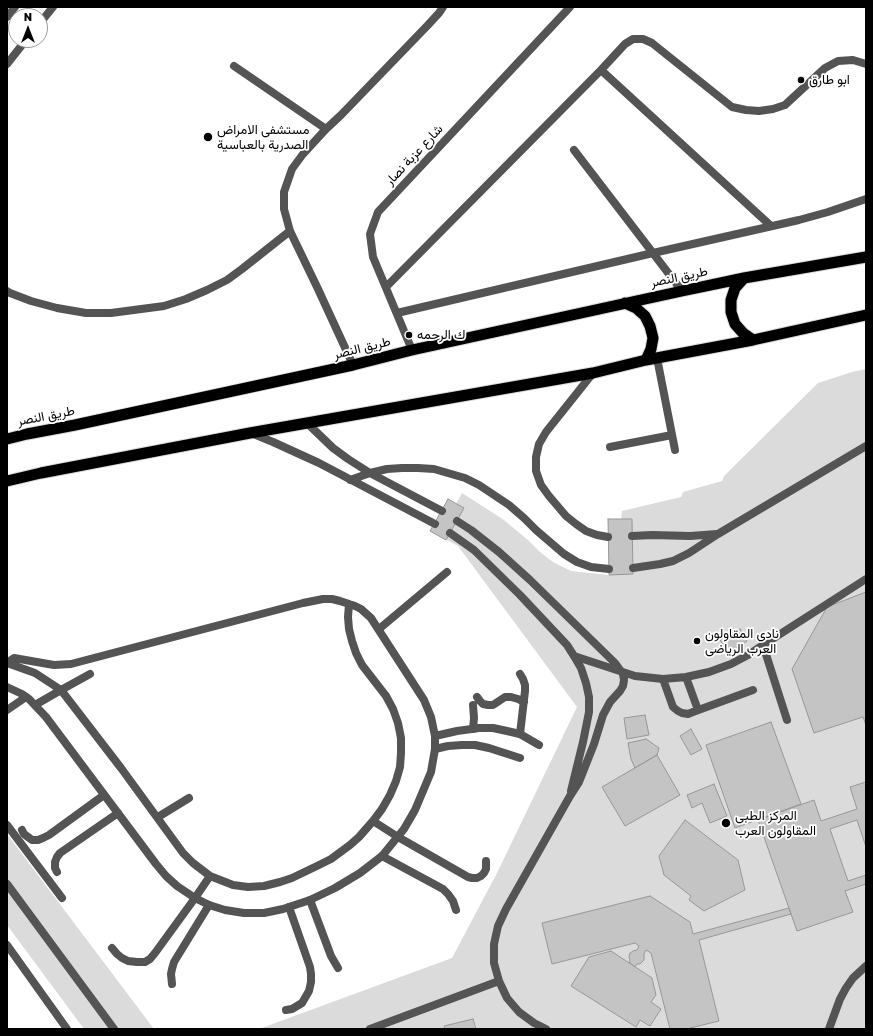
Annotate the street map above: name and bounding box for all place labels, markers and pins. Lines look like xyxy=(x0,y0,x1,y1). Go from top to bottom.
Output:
place label: ابو طارق xyxy=(809,72,850,88)
marker: ابو طارق xyxy=(796,75,806,85)
place label: مستشفى الامراض الصدرية بالعباسية xyxy=(217,122,309,153)
marker: مستشفى الامراض الصدرية بالعباسية xyxy=(202,131,214,143)
place label: ك الرحمه xyxy=(417,327,465,343)
marker: ك الرحمه xyxy=(404,330,414,340)
place label: نادى المقاولون العرب الرياضى xyxy=(705,626,779,657)
marker: نادى المقاولون العرب الرياضى xyxy=(692,636,702,646)
place label: المركز الطبى المقاولون العرب xyxy=(735,808,816,839)
marker: المركز الطبى المقاولون العرب xyxy=(720,817,732,829)

